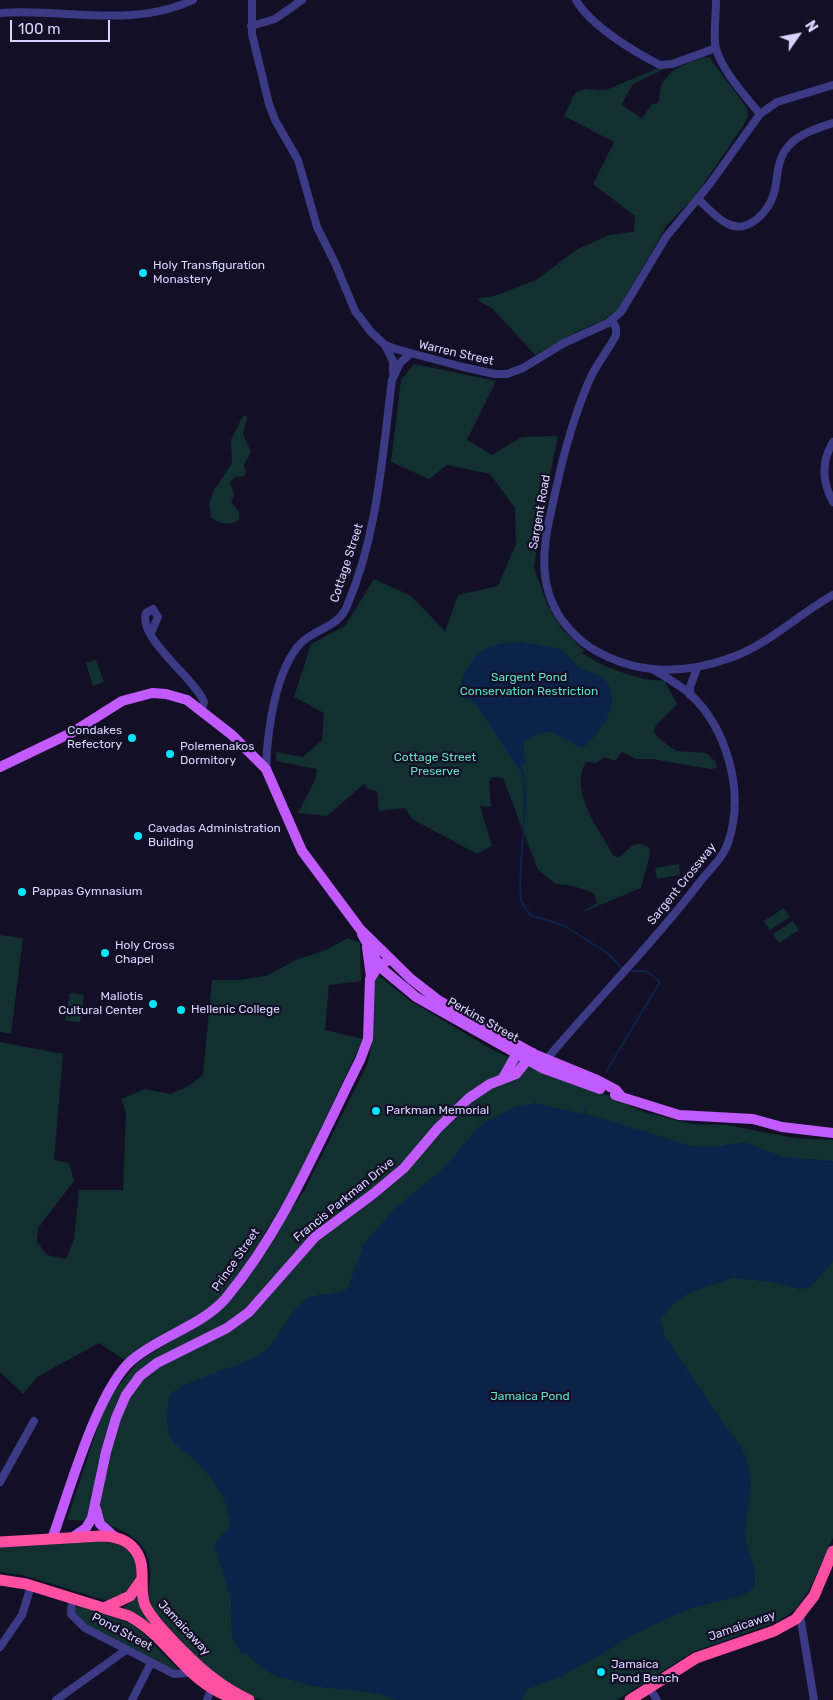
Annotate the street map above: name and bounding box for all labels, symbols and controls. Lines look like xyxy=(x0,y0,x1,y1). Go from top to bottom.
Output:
scale bar xyxy=(12,10,112,42)
north arrow xyxy=(773,10,823,60)
text: N xyxy=(801,18,821,35)
text: 100 m xyxy=(18,20,60,38)
place label: Holy Transfiguration Monastery xyxy=(153,259,265,287)
marker: Holy Transfiguration Monastery xyxy=(137,267,149,279)
street label: Warren Street xyxy=(417,337,495,369)
street label: Sargent Road xyxy=(526,473,554,551)
street label: Cottage Street xyxy=(327,522,367,604)
park label: Sargent Pond Conservation Restriction xyxy=(460,671,598,699)
place label: Condakes Refectory xyxy=(67,724,122,752)
marker: Condakes Refectory xyxy=(126,732,138,744)
place label: Polemenakos Dormitory xyxy=(180,740,254,768)
marker: Polemenakos Dormitory xyxy=(164,748,176,760)
park label: Cottage Street Preserve xyxy=(394,751,476,779)
place label: Cavadas Administration Building xyxy=(148,822,281,850)
marker: Cavadas Administration Building xyxy=(132,830,144,842)
street label: Sargent Crossway xyxy=(645,840,719,928)
place label: Pappas Gymnasium xyxy=(32,885,142,899)
marker: Pappas Gymnasium xyxy=(16,886,28,898)
place label: Holy Cross Chapel xyxy=(115,939,174,967)
marker: Holy Cross Chapel xyxy=(99,947,111,959)
place label: Maliotis Cultural Center xyxy=(58,990,143,1018)
street label: Perkins Street xyxy=(445,995,521,1045)
marker: Maliotis Cultural Center xyxy=(147,998,159,1010)
place label: Hellenic College xyxy=(191,1003,280,1017)
marker: Hellenic College xyxy=(175,1004,187,1016)
place label: Parkman Memorial xyxy=(386,1104,489,1118)
marker: Parkman Memorial xyxy=(370,1105,382,1117)
street label: Francis Parkman Drive xyxy=(291,1155,397,1245)
street label: Prince Street xyxy=(209,1226,263,1294)
park label: Jamaica Pond xyxy=(490,1390,570,1404)
street label: Jamaicaway xyxy=(155,1597,213,1659)
street label: Jamaicaway xyxy=(706,1608,778,1644)
street label: Pond Street xyxy=(89,1610,155,1654)
place label: Jamaica Pond Bench xyxy=(611,1658,679,1686)
marker: Jamaica Pond Bench xyxy=(595,1666,607,1678)

